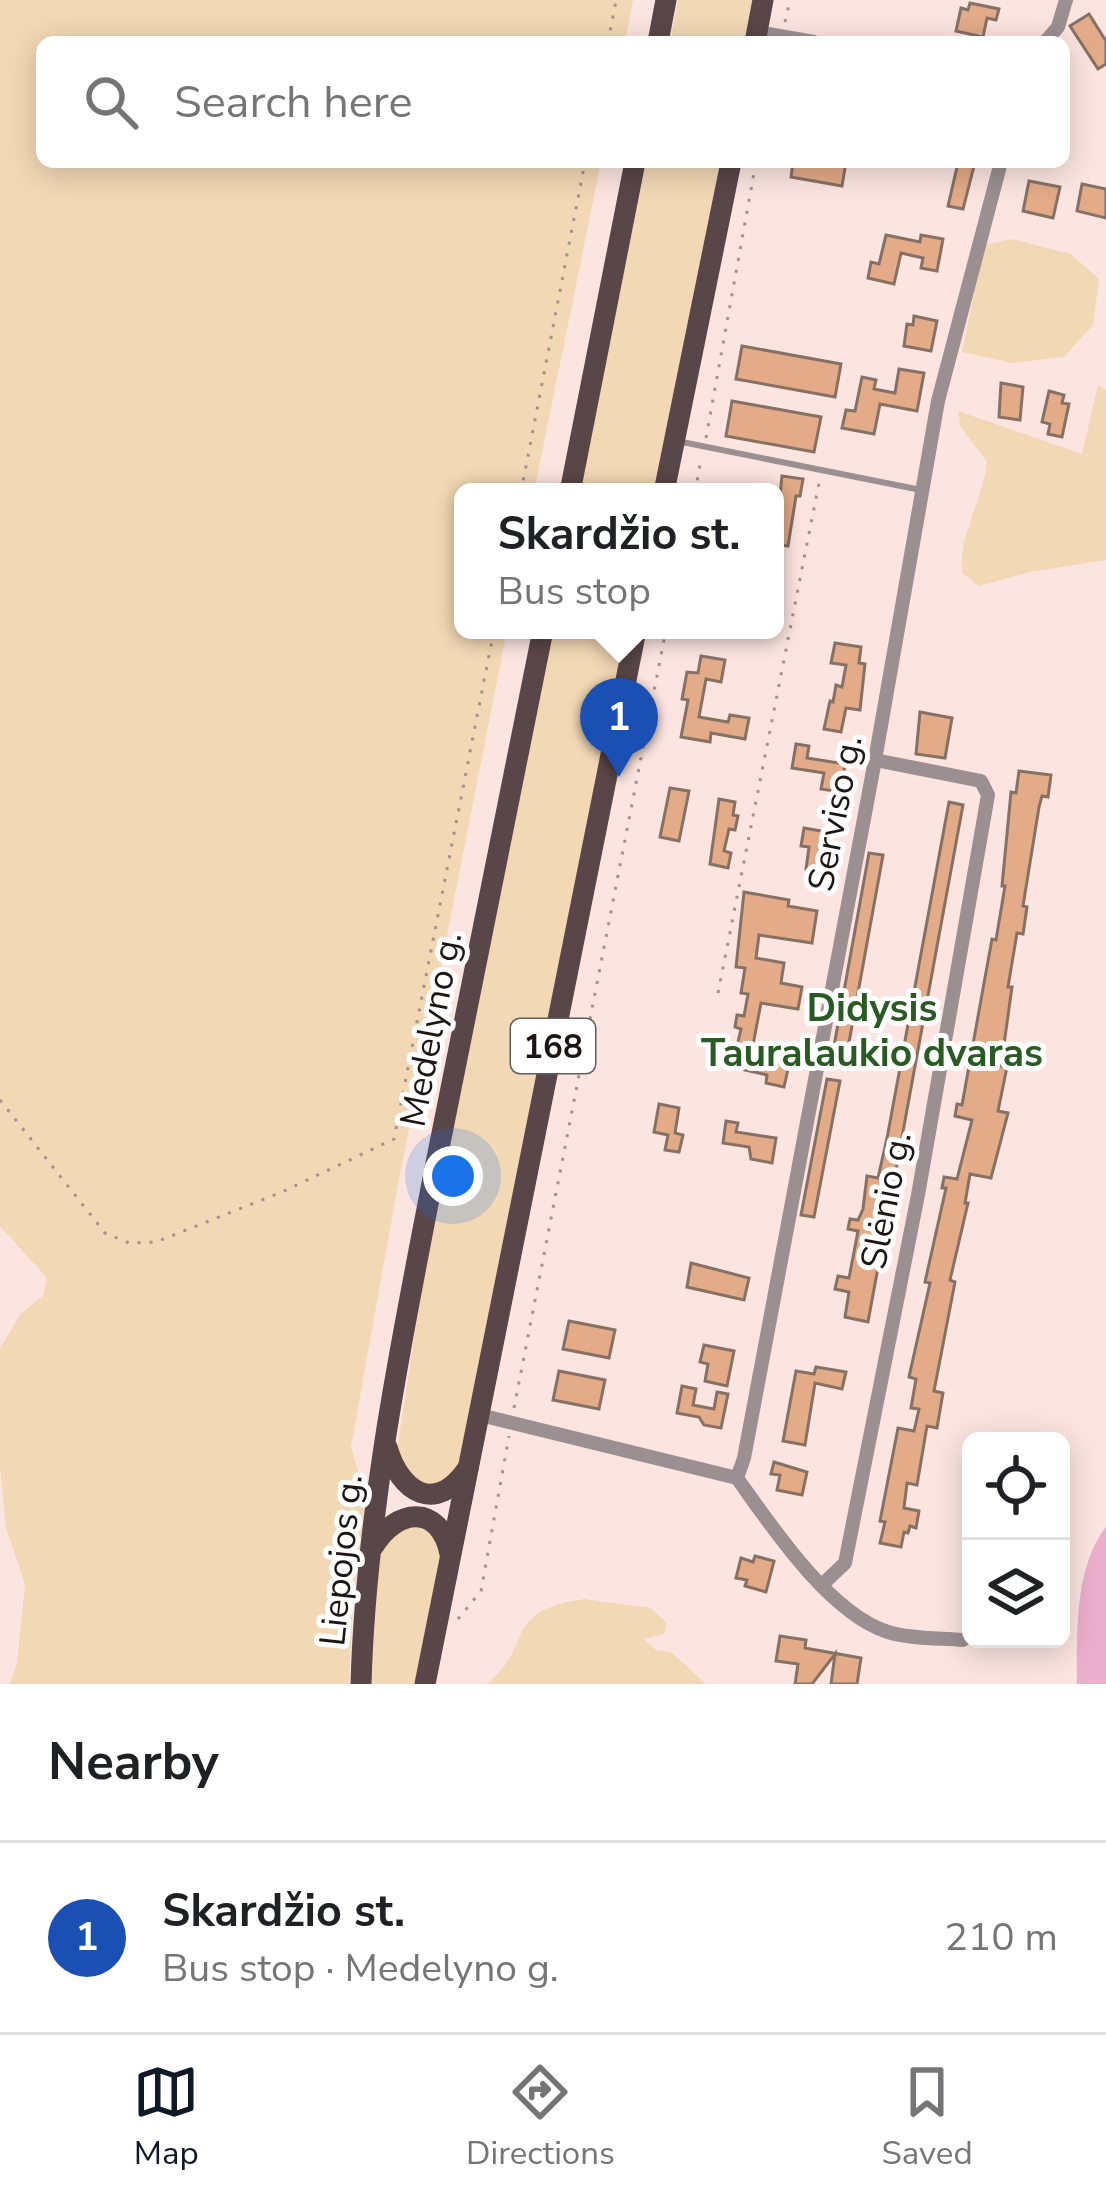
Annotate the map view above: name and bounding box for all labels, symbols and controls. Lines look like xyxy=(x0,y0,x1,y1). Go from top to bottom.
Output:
search box xyxy=(36,36,1070,168)
icon: search xyxy=(78,69,144,135)
text: Search here xyxy=(174,72,413,133)
popup xyxy=(454,483,784,639)
text: Skardžio st. xyxy=(497,504,741,565)
text: Bus stop xyxy=(497,565,651,618)
pin: 1 xyxy=(580,678,658,777)
street label: Serviso g. xyxy=(796,731,875,896)
street label: Medelyno g. xyxy=(389,928,474,1131)
district label: Didysis Tauralaukio dvaras xyxy=(701,982,1043,1080)
road number: 168 xyxy=(511,1019,595,1073)
street label: Slėnio g. xyxy=(849,1127,924,1273)
your location xyxy=(423,1146,483,1206)
map controls xyxy=(962,1432,1070,1648)
button: locate xyxy=(962,1432,1070,1540)
street label: Liepojos g. xyxy=(308,1472,375,1648)
button: layers xyxy=(962,1540,1070,1648)
text: Nearby xyxy=(48,1727,219,1797)
text: Skardžio st. xyxy=(162,1881,405,1942)
text: 1 xyxy=(75,1911,99,1964)
text: 210 m xyxy=(944,1911,1058,1964)
text: Bus stop · Medelyno g. xyxy=(162,1942,559,1995)
tab: Map xyxy=(133,2059,199,2176)
tab: Directions xyxy=(466,2059,615,2176)
tab: Saved xyxy=(881,2059,973,2176)

